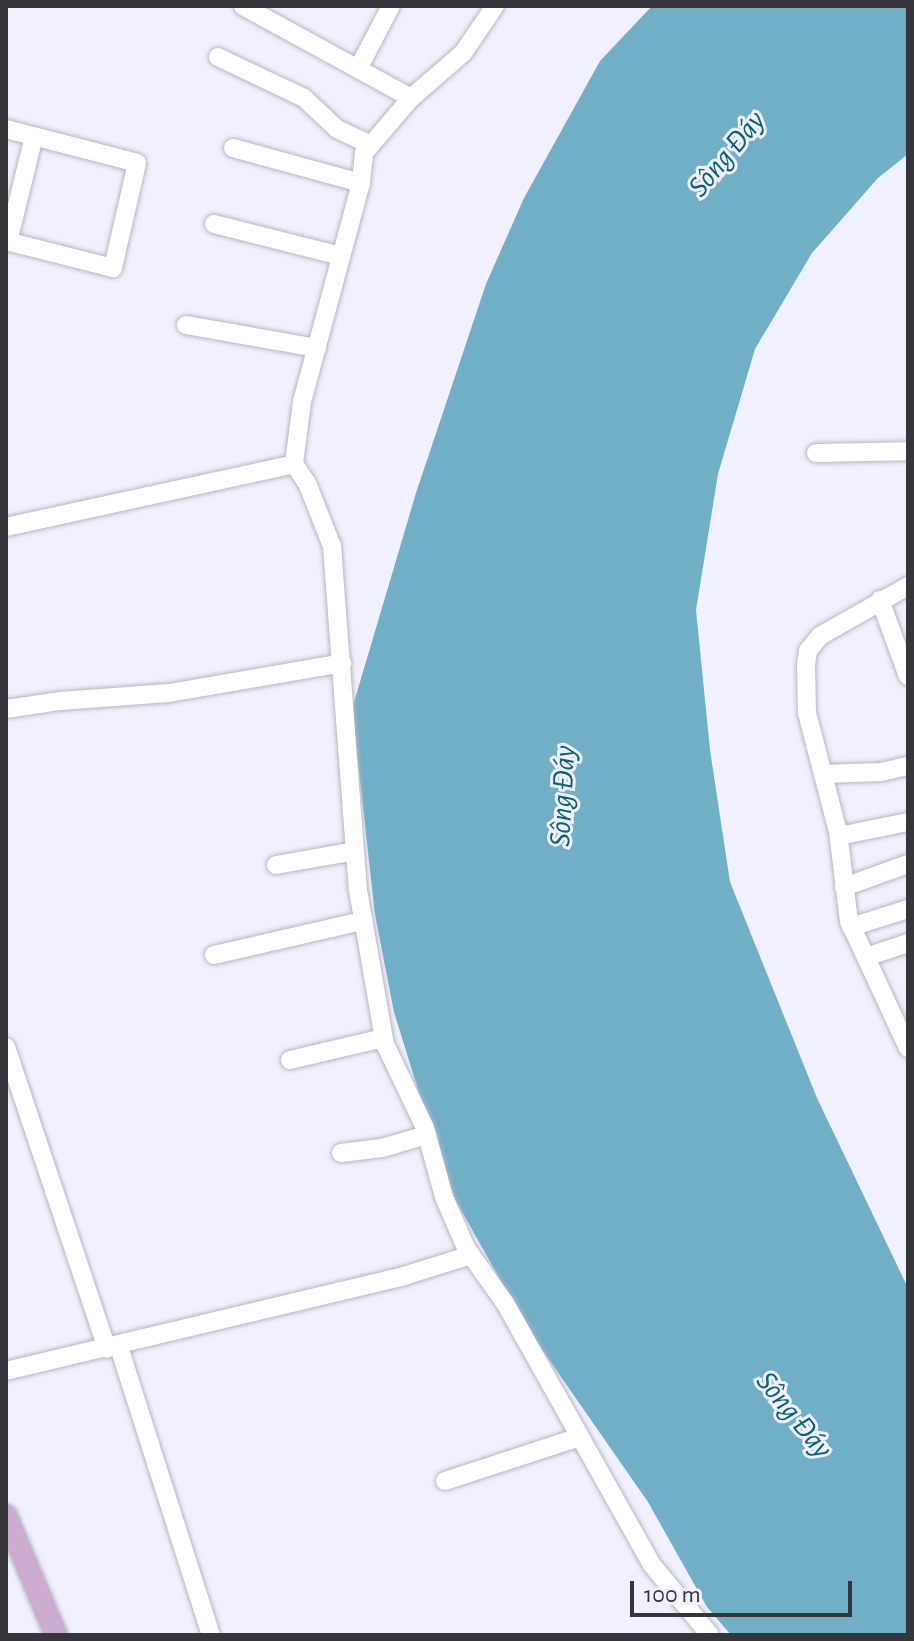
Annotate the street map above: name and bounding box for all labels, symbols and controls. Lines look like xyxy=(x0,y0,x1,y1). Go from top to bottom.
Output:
water label: Sông Đáy xyxy=(681,104,773,204)
water label: Sông Đáy xyxy=(542,745,584,847)
water label: Sông Đáy xyxy=(748,1364,840,1466)
scale bar xyxy=(634,1565,856,1615)
text: 100 m xyxy=(644,1583,701,1607)

